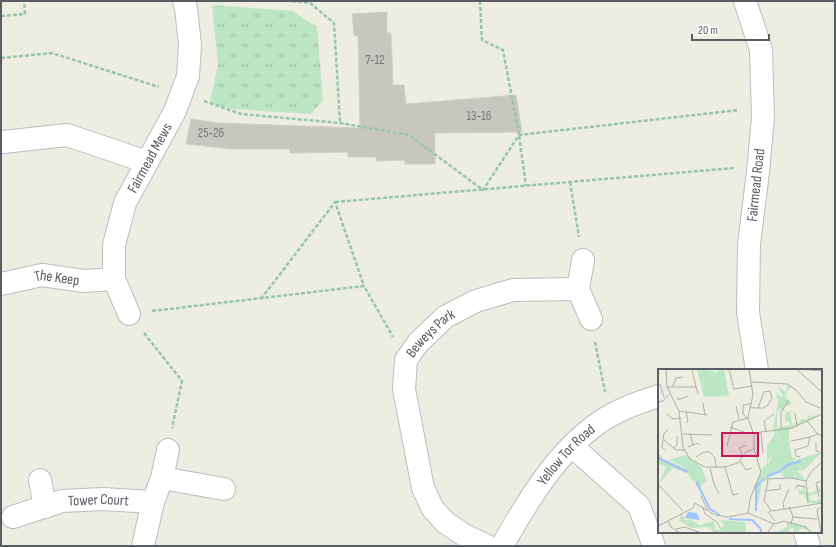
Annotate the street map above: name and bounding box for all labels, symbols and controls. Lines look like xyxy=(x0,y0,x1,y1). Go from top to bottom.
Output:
scale bar xyxy=(692,16,769,42)
text: 20 m xyxy=(698,23,718,38)
house number: 7-12 xyxy=(365,52,385,68)
house number: 13-16 xyxy=(466,108,492,124)
street label: Fairmead Mews xyxy=(123,119,176,196)
house number: 25-26 xyxy=(198,125,225,141)
street label: Fairmead Road xyxy=(743,148,769,222)
street label: The Keep xyxy=(32,265,81,290)
street label: Beweys Park xyxy=(401,304,458,361)
inset map xyxy=(658,369,822,533)
street label: Yellow Tor Road xyxy=(533,420,599,489)
street label: Tower Court xyxy=(67,489,130,510)

